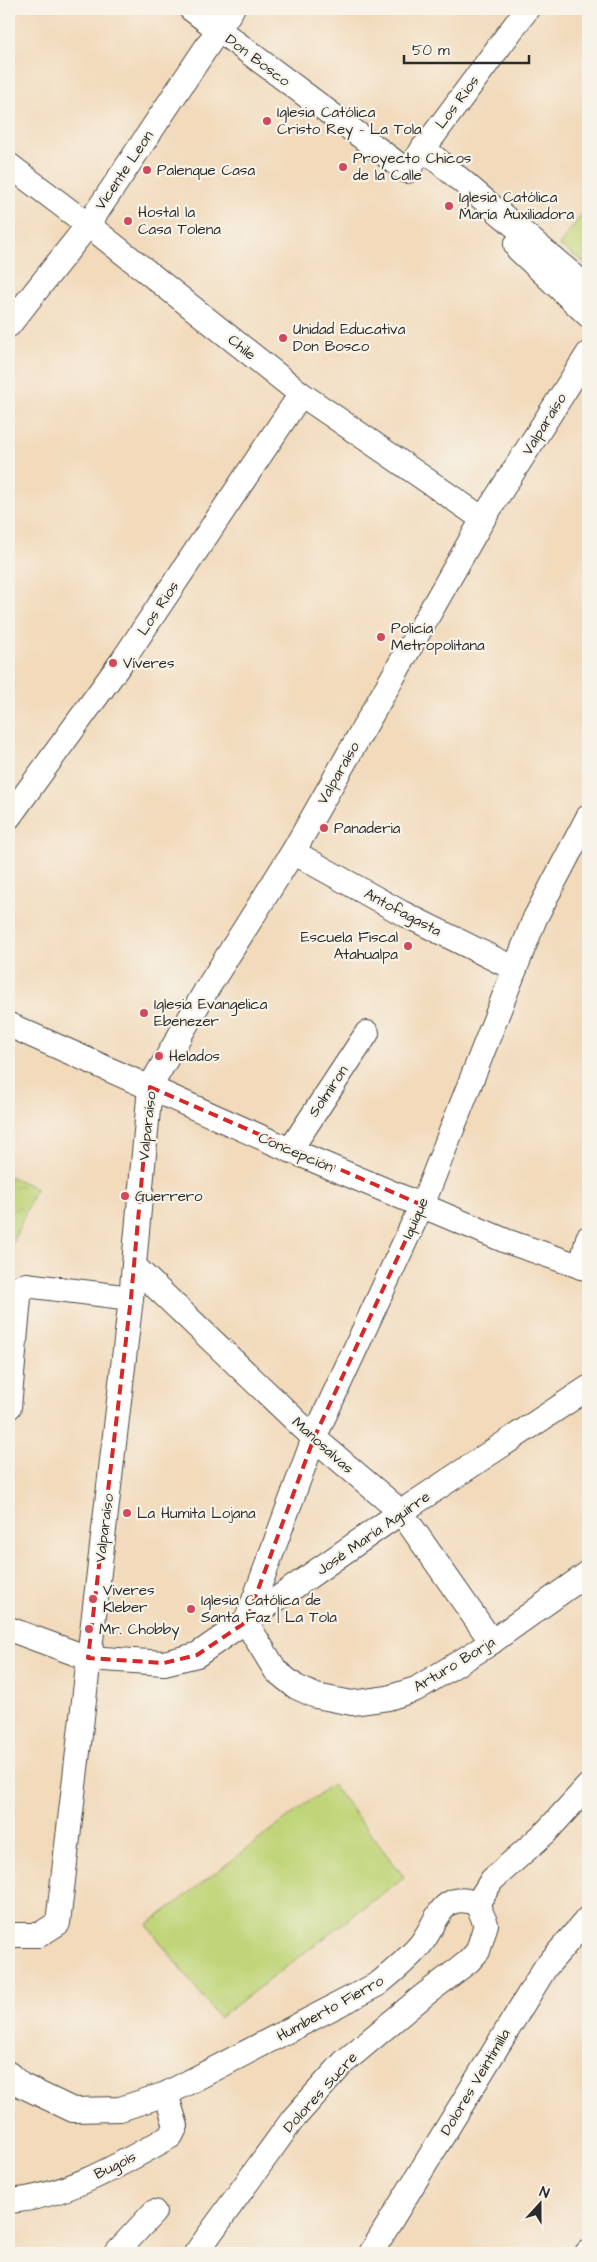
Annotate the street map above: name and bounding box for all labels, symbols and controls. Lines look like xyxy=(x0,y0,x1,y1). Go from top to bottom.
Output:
street label: Don Bosco xyxy=(221,29,295,92)
scale bar xyxy=(404,32,530,64)
text: 50 m xyxy=(412,40,450,61)
street label: Los Rios xyxy=(431,71,485,133)
place label: Iglesia Católica Cristo Rey - La Tola xyxy=(277,102,422,141)
marker: Iglesia Católica Cristo Rey - La Tola xyxy=(261,115,273,127)
street label: Vicente Leon xyxy=(90,126,159,214)
place label: Proyecto Chicos de la Calle xyxy=(353,148,472,186)
place label: Palenque Casa xyxy=(157,160,255,181)
marker: Proyecto Chicos de la Calle xyxy=(337,161,349,173)
marker: Palenque Casa xyxy=(141,164,153,176)
place label: Iglesia Católica María Auxiliadora xyxy=(459,187,574,225)
marker: Iglesia Católica María Auxiliadora xyxy=(443,200,455,212)
place label: Hostal la Casa Tolena xyxy=(138,202,221,240)
marker: Hostal la Casa Tolena xyxy=(122,215,134,227)
place label: Unidad Educativa Don Bosco xyxy=(293,319,406,357)
street label: Chile xyxy=(223,330,260,365)
marker: Unidad Educativa Don Bosco xyxy=(277,332,289,344)
street label: Valparaíso xyxy=(517,389,572,459)
street label: Los Rios xyxy=(133,577,185,640)
place label: Policía Metropolitana xyxy=(391,618,485,656)
marker: Policía Metropolitana xyxy=(375,631,387,643)
place label: Víveres xyxy=(123,653,175,674)
marker: Víveres xyxy=(107,657,119,669)
street label: Valparaíso xyxy=(312,737,365,809)
place label: Panaderia xyxy=(334,818,401,839)
marker: Panaderia xyxy=(318,822,330,834)
street label: Antofagasta xyxy=(360,883,445,943)
place label: Escuela Fiscal Atahualpa xyxy=(301,927,398,965)
marker: Escuela Fiscal Atahualpa xyxy=(402,940,414,952)
place label: Iglesia Evangelica Ebenezer xyxy=(154,994,268,1032)
marker: Iglesia Evangelica Ebenezer xyxy=(138,1007,150,1019)
place label: Helados xyxy=(169,1046,220,1067)
marker: Helados xyxy=(153,1050,165,1062)
street label: Solmiron xyxy=(303,1061,354,1121)
street label: Valparaíso xyxy=(133,1090,162,1162)
street label: Concepción xyxy=(255,1127,337,1178)
place label: Guerrero xyxy=(135,1186,203,1207)
marker: Guerrero xyxy=(119,1190,131,1202)
street label: Iquique xyxy=(397,1194,434,1242)
street label: Manosalvas xyxy=(287,1412,358,1479)
street label: José María Aguirre xyxy=(312,1486,435,1581)
street label: Valparaíso xyxy=(90,1492,119,1564)
place label: La Humita Lojana xyxy=(137,1503,256,1524)
marker: La Humita Lojana xyxy=(121,1507,133,1519)
place label: Viveres Kleber xyxy=(103,1580,155,1618)
place label: Iglesia Católica de Santa Faz | La Tola xyxy=(201,1590,337,1628)
marker: Viveres Kleber xyxy=(87,1593,99,1605)
marker: Iglesia Católica de Santa Faz | La Tola xyxy=(185,1603,197,1615)
place label: Mr. Chobby xyxy=(99,1619,179,1641)
marker: Mr. Chobby xyxy=(83,1623,95,1635)
street label: Arturo Borja xyxy=(409,1632,499,1697)
street label: Humberto Fierro xyxy=(273,1970,388,2047)
street label: Dolores Veintimilla xyxy=(435,2025,516,2139)
street label: Dolores Sucre xyxy=(278,2047,362,2137)
street label: Bugois xyxy=(91,2146,141,2185)
north arrow xyxy=(514,2180,564,2230)
text: N xyxy=(537,2182,552,2204)

